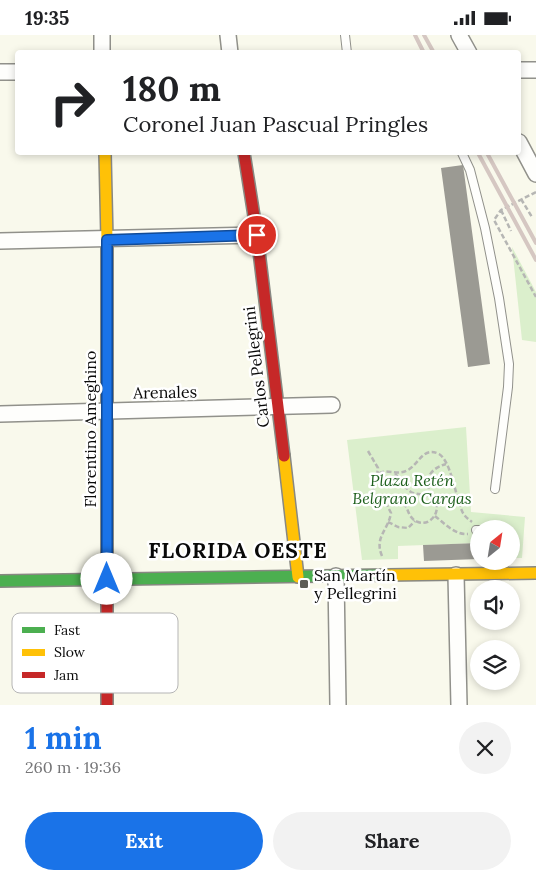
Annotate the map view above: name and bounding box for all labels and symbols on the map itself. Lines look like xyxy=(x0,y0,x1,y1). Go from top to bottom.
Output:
pin xyxy=(236,214,278,256)
street label: Carlos Pellegrini xyxy=(239,305,273,429)
street label: Florentino Ameghino xyxy=(80,351,100,507)
street label: Arenales xyxy=(132,381,197,403)
park label: Plaza Retén Belgrano Cargas xyxy=(352,470,472,508)
north arrow xyxy=(470,520,520,570)
district label: FLORIDA OESTE xyxy=(148,537,328,564)
position arrow xyxy=(80,552,132,604)
place label: San Martín y Pellegrini xyxy=(314,565,397,603)
marker: San Martín y Pellegrini xyxy=(298,578,310,590)
legend xyxy=(12,613,178,693)
text: Fast xyxy=(54,621,81,639)
text: Slow xyxy=(54,643,86,661)
text: Jam xyxy=(53,666,79,684)

